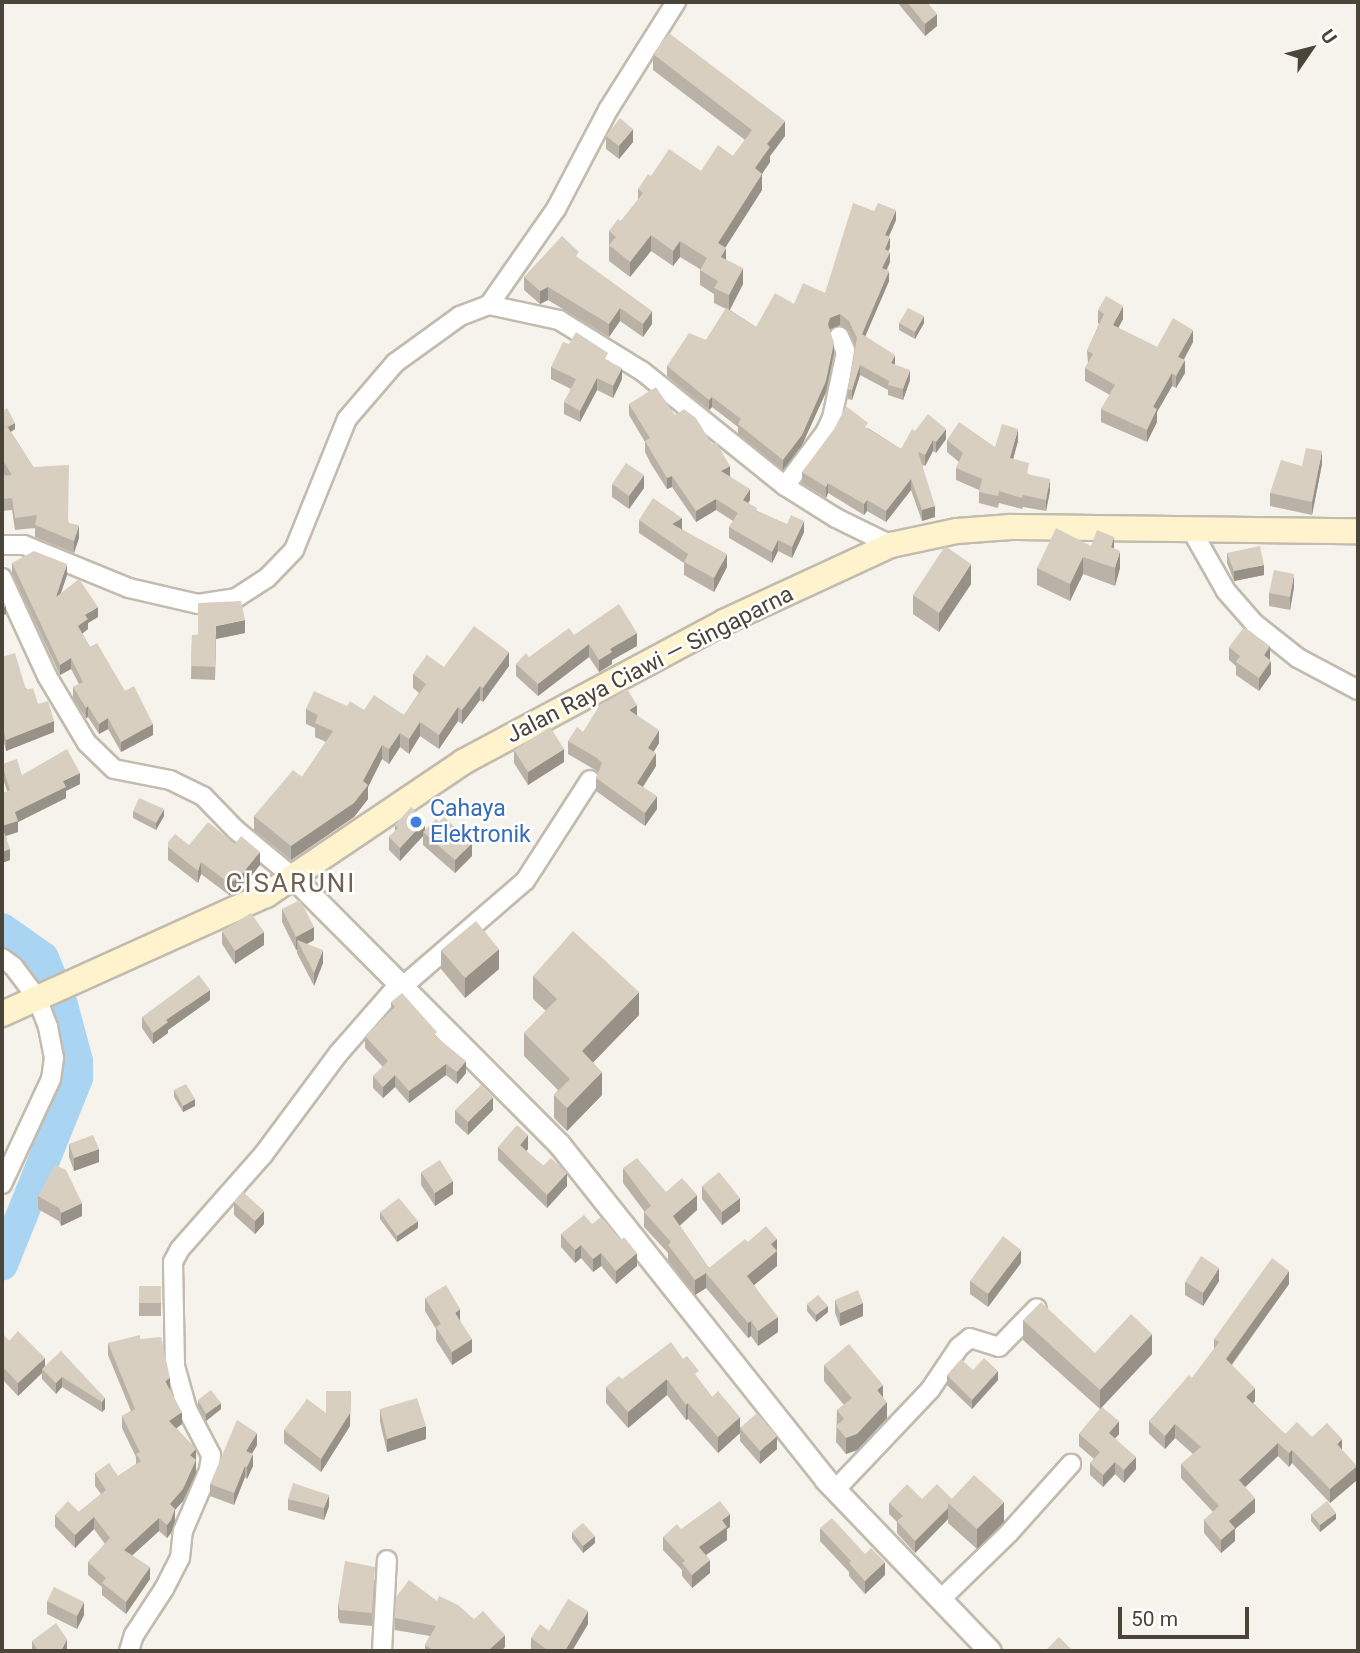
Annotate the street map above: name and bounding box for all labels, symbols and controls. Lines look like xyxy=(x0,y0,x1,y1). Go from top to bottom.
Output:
north arrow xyxy=(1276,14,1346,84)
text: U xyxy=(1316,25,1342,48)
street label: Jalan Raya Ciawi — Singaparna xyxy=(502,580,798,750)
place label: Cahaya Elektronik xyxy=(430,795,531,849)
marker: Cahaya Elektronik xyxy=(408,814,424,830)
district label: CISARUNI xyxy=(227,868,355,900)
scale bar xyxy=(1122,1594,1253,1638)
text: 50 m xyxy=(1131,1607,1178,1631)

